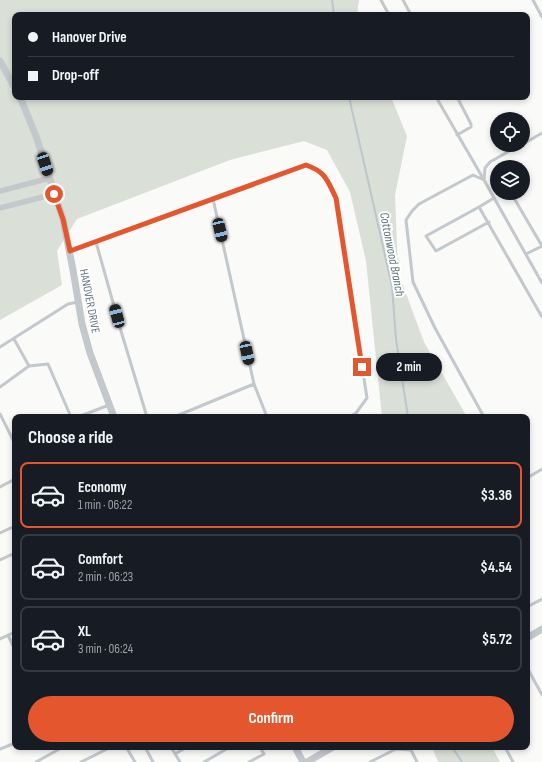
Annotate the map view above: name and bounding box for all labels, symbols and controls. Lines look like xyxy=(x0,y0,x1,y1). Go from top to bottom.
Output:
text: Hanover Drive xyxy=(52,28,127,47)
text: Drop-off xyxy=(52,66,99,85)
map controls xyxy=(490,112,530,200)
button: locate xyxy=(490,112,530,152)
car xyxy=(36,151,54,177)
button: layers xyxy=(490,160,530,200)
route start xyxy=(45,185,63,203)
water label: Cottonwood Branch xyxy=(376,211,408,298)
car xyxy=(211,217,229,243)
street label: HANOVER DRIVE xyxy=(76,268,103,335)
car xyxy=(108,303,126,329)
car xyxy=(239,340,255,366)
callout: 2 min xyxy=(376,353,442,381)
route end xyxy=(353,358,371,376)
text: 2 min xyxy=(397,359,421,375)
text: Choose a ride xyxy=(28,427,113,448)
icon: car xyxy=(30,477,66,513)
text: Economy xyxy=(78,478,127,497)
text: $3.36 xyxy=(480,486,512,505)
text: 1 min · 06:22 xyxy=(78,497,132,513)
icon: car xyxy=(30,549,66,585)
text: Comfort xyxy=(78,550,123,569)
text: $4.54 xyxy=(480,558,512,577)
text: 2 min · 06:23 xyxy=(78,569,133,585)
icon: car xyxy=(30,621,66,657)
text: XL xyxy=(78,622,91,641)
text: $5.72 xyxy=(482,630,512,649)
text: 3 min · 06:24 xyxy=(78,641,133,657)
button: Confirm xyxy=(28,696,514,742)

